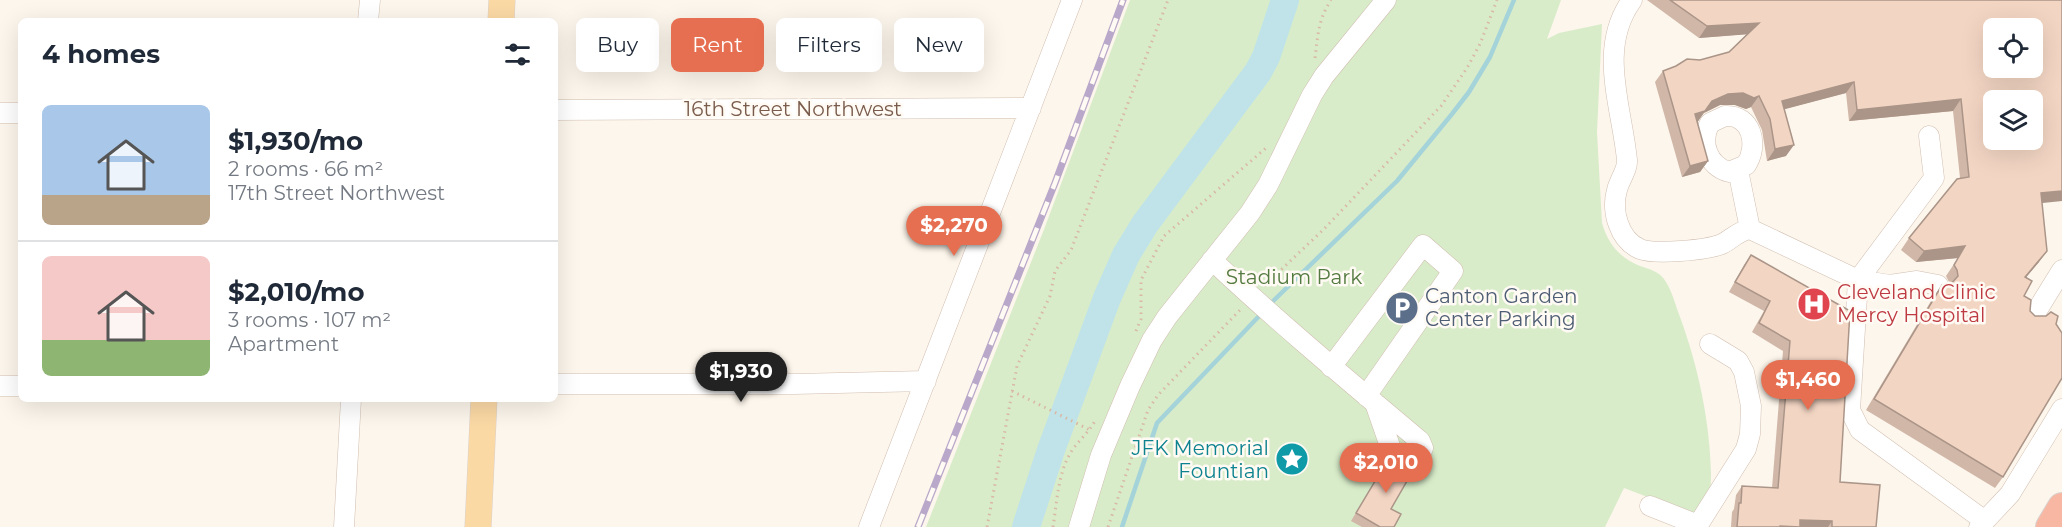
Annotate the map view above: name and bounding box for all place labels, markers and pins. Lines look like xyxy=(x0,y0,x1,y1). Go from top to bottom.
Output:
pin: $2,270 xyxy=(905,206,1003,257)
place label: Cleveland Clinic Mercy Hospital xyxy=(1837,280,1996,327)
place label: Canton Garden Center Parking xyxy=(1425,284,1578,331)
hospital icon: Cleveland Clinic Mercy Hospital xyxy=(1796,286,1832,322)
parking icon: Canton Garden Center Parking xyxy=(1384,290,1420,326)
pin: $1,930 xyxy=(692,352,790,403)
pin: $1,460 xyxy=(1759,360,1857,411)
place label: JFK Memorial Fountian xyxy=(1130,436,1269,483)
place icon: JFK Memorial Fountian xyxy=(1274,441,1310,477)
pin: $2,010 xyxy=(1337,443,1435,494)

